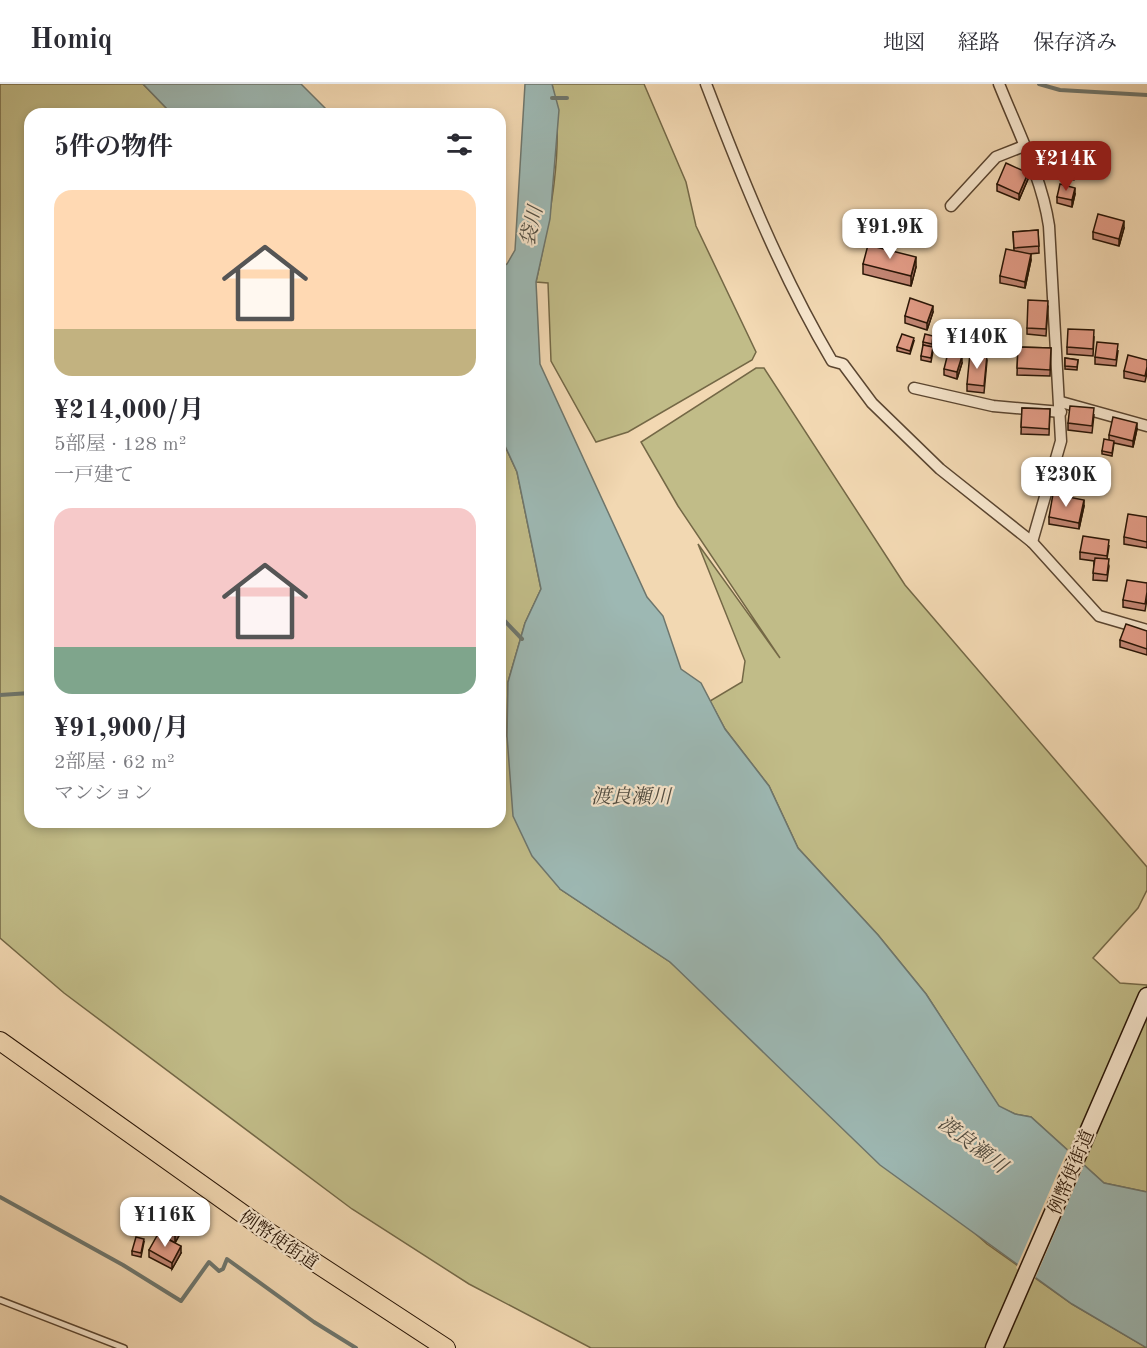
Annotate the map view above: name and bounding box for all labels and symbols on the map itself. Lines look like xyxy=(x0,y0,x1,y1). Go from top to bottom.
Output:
pin: ¥214K xyxy=(1024,141,1108,192)
water label: 袋川 xyxy=(517,202,548,248)
pin: ¥91.9K xyxy=(841,209,939,260)
pin: ¥140K xyxy=(935,319,1019,370)
pin: ¥230K xyxy=(1024,457,1108,508)
water label: 渡良瀬川 xyxy=(591,786,673,808)
water label: 渡良瀬川 xyxy=(934,1112,1013,1179)
street label: 例幣使街道 xyxy=(1044,1127,1098,1217)
pin: ¥116K xyxy=(123,1197,207,1248)
street label: 例幣使街道 xyxy=(236,1207,322,1273)

